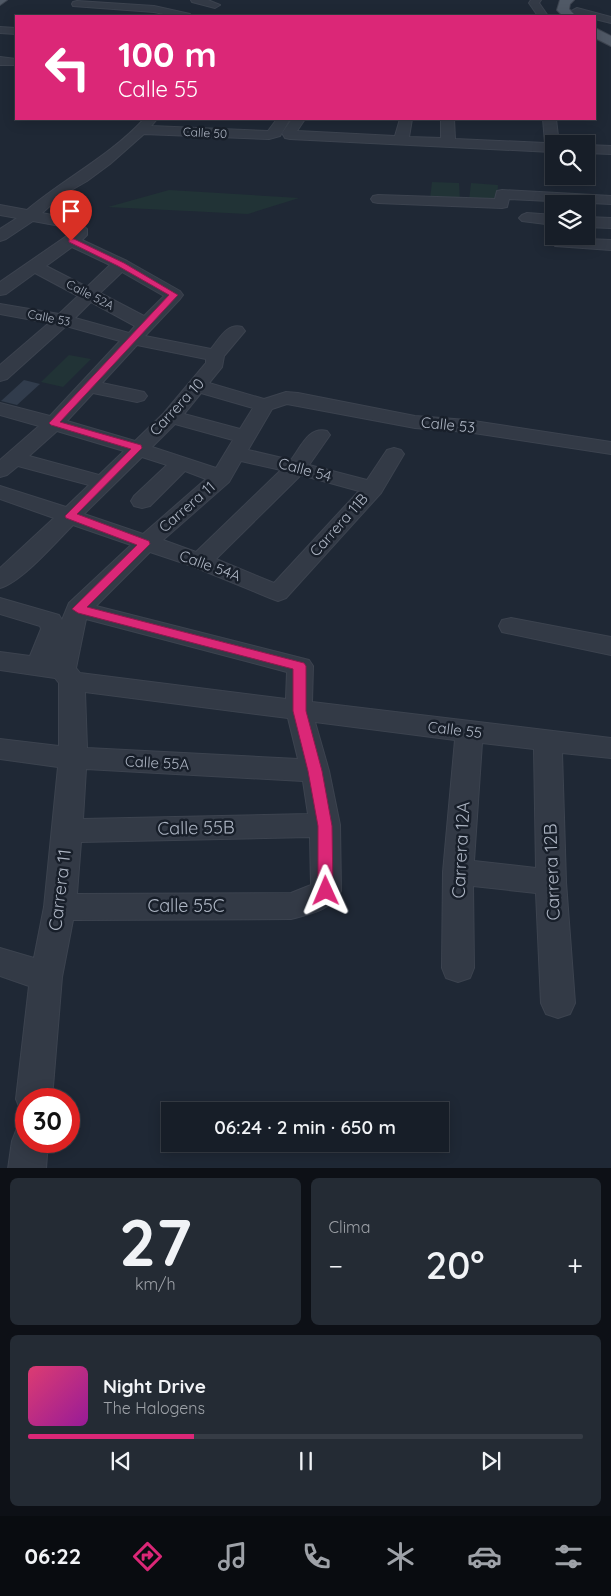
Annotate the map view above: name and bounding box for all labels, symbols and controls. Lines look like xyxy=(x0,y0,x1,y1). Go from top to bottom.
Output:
text: 100 m xyxy=(118,32,217,76)
icon: left xyxy=(35,35,100,100)
text: Calle 55 xyxy=(118,75,198,103)
street label: Calle 50 xyxy=(183,124,228,141)
map controls xyxy=(545,135,595,245)
button: search xyxy=(545,135,595,185)
pin xyxy=(50,190,92,241)
button: layers xyxy=(545,195,595,245)
icon: arrive xyxy=(57,197,85,225)
street label: Calle 52A xyxy=(64,276,117,313)
street label: Calle 53 xyxy=(26,306,72,329)
street label: Carrera 10 xyxy=(145,374,208,439)
street label: Calle 53 xyxy=(420,412,476,437)
street label: Calle 54 xyxy=(276,453,334,486)
street label: Carrera 11 xyxy=(155,477,219,536)
street label: Carrera 11B xyxy=(305,489,372,560)
street label: Calle 54A xyxy=(177,546,244,585)
street label: Calle 55 xyxy=(427,717,483,742)
street label: Calle 55A xyxy=(124,751,190,774)
street label: Carrera 12A xyxy=(446,801,475,899)
street label: Calle 55B xyxy=(157,815,235,840)
street label: Carrera 12B xyxy=(538,823,565,921)
street label: Carrera 11 xyxy=(43,848,76,932)
position arrow xyxy=(299,864,351,916)
street label: Calle 55C xyxy=(147,894,225,917)
speed limit sign: 30 xyxy=(15,1088,80,1153)
text: 06:24 · 2 min · 650 m xyxy=(214,1115,396,1139)
text: 27 xyxy=(119,1201,192,1282)
text: Clima xyxy=(329,1217,370,1237)
text: 20° xyxy=(426,1241,484,1289)
text: − xyxy=(329,1248,343,1283)
text: + xyxy=(567,1248,583,1283)
text: km/h xyxy=(135,1274,176,1294)
text: Night Drive xyxy=(103,1374,206,1398)
text: The Halogens xyxy=(103,1398,205,1418)
icon: previous xyxy=(107,1447,135,1475)
icon: pause xyxy=(292,1447,320,1475)
icon: next xyxy=(477,1447,505,1475)
icon: directions xyxy=(130,1539,165,1574)
icon: music xyxy=(215,1539,250,1574)
icon: phone xyxy=(299,1539,334,1574)
icon: climate xyxy=(383,1539,418,1574)
icon: car xyxy=(467,1539,502,1574)
icon: filters xyxy=(551,1539,586,1574)
text: 06:22 xyxy=(25,1542,81,1570)

